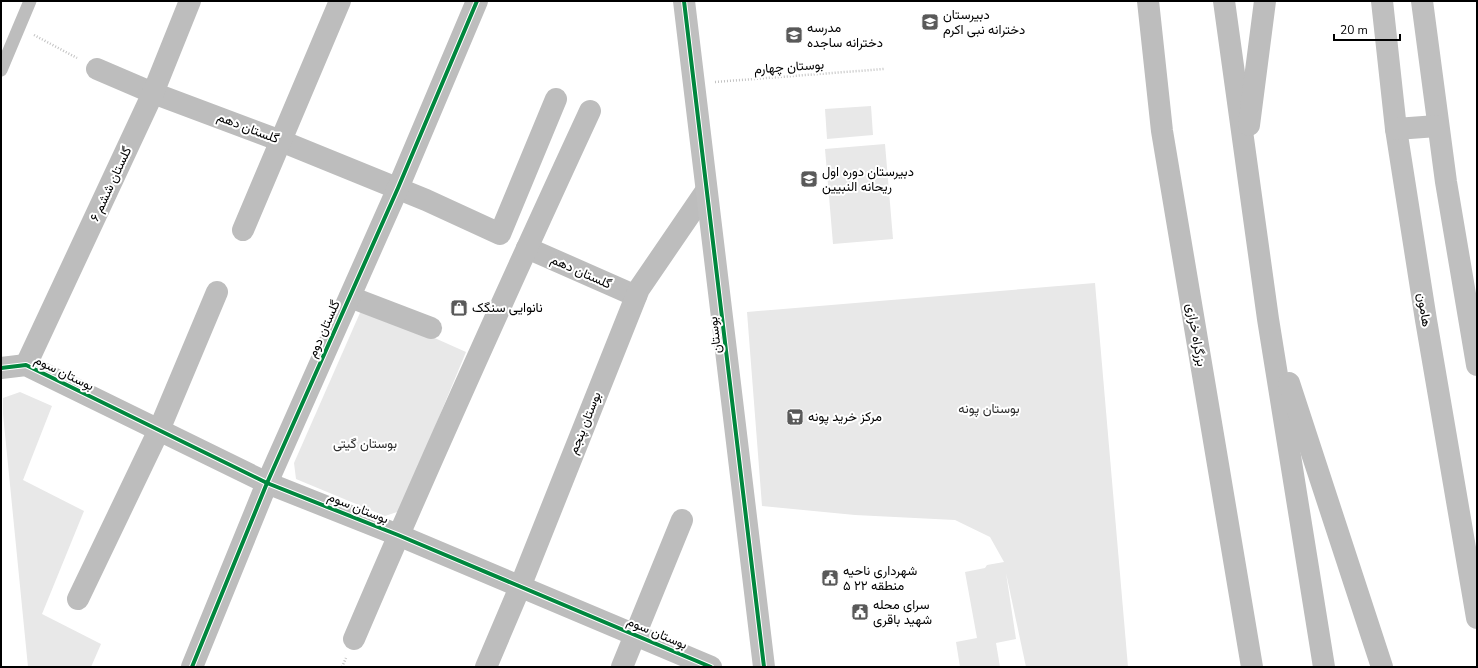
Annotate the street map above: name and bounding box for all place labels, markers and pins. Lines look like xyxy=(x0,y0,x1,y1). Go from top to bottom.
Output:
place label: دبیرستان دخترانه نبی اکرم xyxy=(943,6,1025,39)
school or university icon: دبیرستان دخترانه نبی اکرم xyxy=(920,12,940,32)
place label: مدرسه دخترانه ساجده xyxy=(807,19,883,52)
school or university icon: مدرسه دخترانه ساجده xyxy=(784,25,804,45)
place label: دبیرستان دوره اول ریحانه النبیین xyxy=(822,163,914,196)
school or university icon: دبیرستان دوره اول ریحانه النبیین xyxy=(799,169,819,189)
shop icon: نانوایی سنگک xyxy=(449,298,469,318)
place label: نانوایی سنگک xyxy=(472,299,543,317)
supermarket icon: مرکز خرید پونه xyxy=(785,407,805,427)
place label: مرکز خرید پونه xyxy=(808,408,882,426)
place label: شهرداری ناحیه ۵ منطقه ۲۲ xyxy=(843,562,917,595)
public building icon: شهرداری ناحیه ۵ منطقه ۲۲ xyxy=(820,568,840,588)
place label: سرای محله شهید باقری xyxy=(873,596,932,629)
public building icon: سرای محله شهید باقری xyxy=(850,602,870,622)

